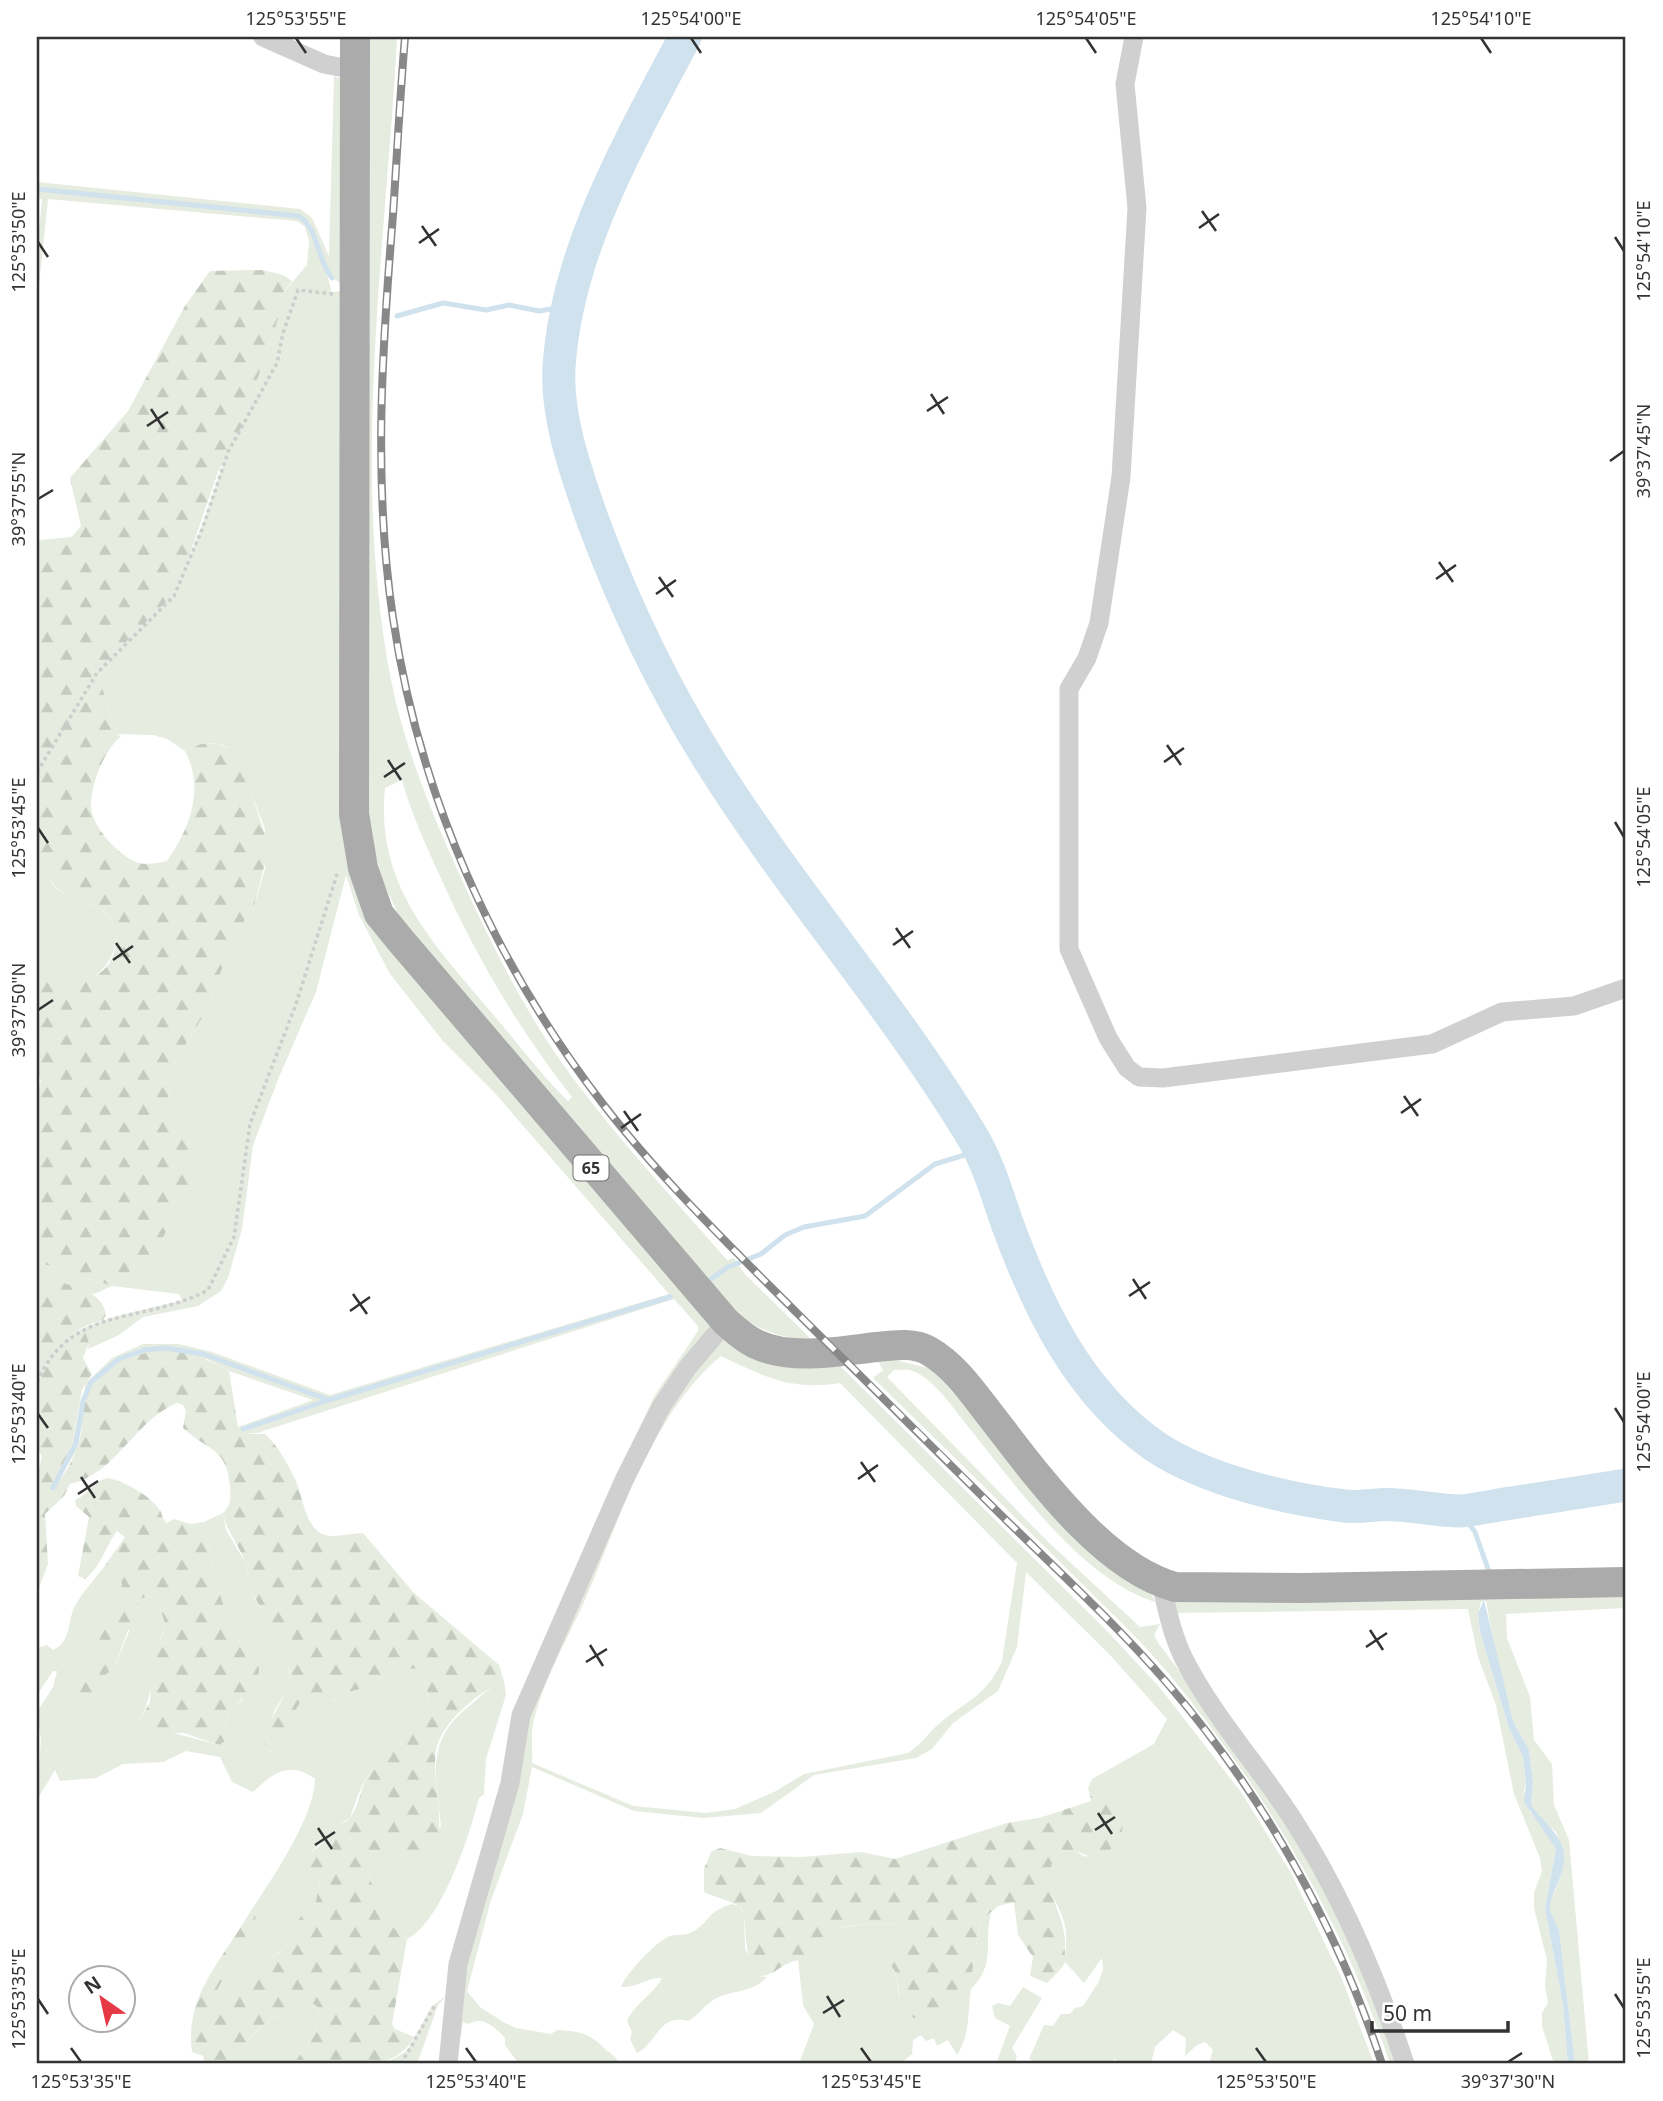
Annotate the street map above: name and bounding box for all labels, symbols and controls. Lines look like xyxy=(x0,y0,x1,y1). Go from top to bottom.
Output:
text: 125°53'55"E xyxy=(245,6,347,30)
text: 125°54'00"E xyxy=(640,6,742,30)
text: 125°54'05"E xyxy=(1035,6,1137,30)
text: 125°54'10"E xyxy=(1430,6,1532,30)
text: 125°53'50"E xyxy=(6,191,30,293)
text: 125°54'10"E xyxy=(1631,200,1655,302)
text: 39°37'45"N xyxy=(1631,404,1655,498)
text: 39°37'55"N xyxy=(6,452,30,546)
text: 125°53'45"E xyxy=(6,777,30,879)
text: 125°54'05"E xyxy=(1631,786,1655,888)
text: 39°37'50"N xyxy=(6,963,30,1057)
road number: 65 xyxy=(574,1156,608,1180)
text: 125°53'40"E xyxy=(6,1363,30,1465)
text: 125°54'00"E xyxy=(1631,1371,1655,1473)
text: 125°53'35"E xyxy=(6,1948,30,2050)
text: 125°53'55"E xyxy=(1631,1957,1655,2059)
north arrow xyxy=(66,1965,136,2035)
text: N xyxy=(79,1970,106,2000)
scale bar xyxy=(1372,1989,1509,2033)
text: 50 m xyxy=(1383,1999,1432,2027)
text: 125°53'35"E xyxy=(30,2069,132,2093)
text: 125°53'40"E xyxy=(425,2069,527,2093)
text: 125°53'45"E xyxy=(820,2069,922,2093)
text: 125°53'50"E xyxy=(1215,2069,1317,2093)
text: 39°37'30"N xyxy=(1461,2069,1555,2093)

